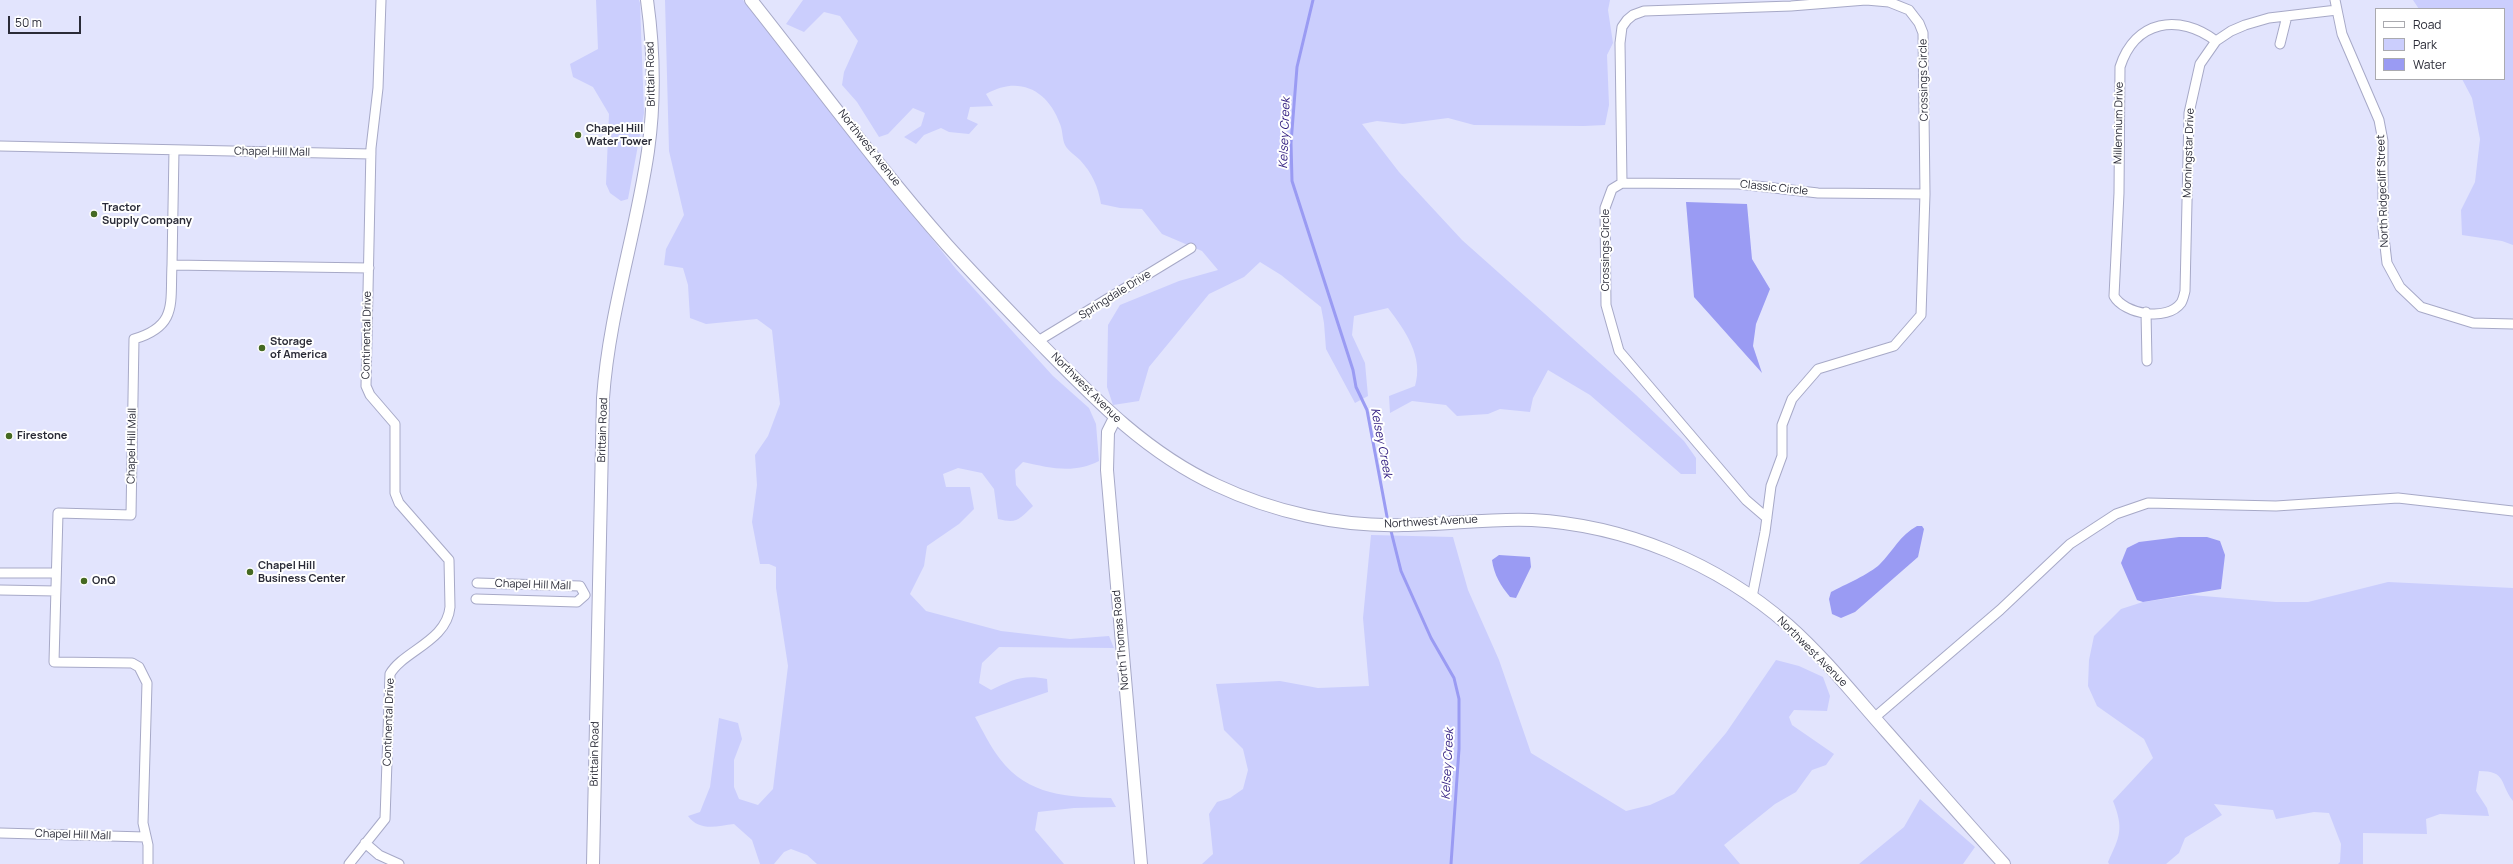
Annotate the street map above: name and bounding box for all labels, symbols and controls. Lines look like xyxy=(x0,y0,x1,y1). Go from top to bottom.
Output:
scale bar xyxy=(10,8,83,34)
legend xyxy=(2375,8,2505,80)
text: 50 m xyxy=(15,14,42,31)
text: Road xyxy=(2413,16,2441,33)
text: Park xyxy=(2413,36,2437,53)
street label: Crossings Circle xyxy=(1917,39,1931,121)
street label: Brittain Road xyxy=(644,41,658,107)
text: Water xyxy=(2413,56,2446,73)
street label: Millennium Drive xyxy=(2112,82,2126,164)
water label: Kelsey Creek xyxy=(1277,97,1293,169)
street label: Northwest Avenue xyxy=(835,107,903,189)
street label: Morningstar Drive xyxy=(2181,108,2197,198)
place label: Chapel Hill Water Tower xyxy=(586,122,652,148)
marker: Chapel Hill Water Tower xyxy=(573,130,583,140)
street label: North Ridgecliff Street xyxy=(2374,134,2392,248)
street label: Chapel Hill Mall xyxy=(234,145,310,159)
street label: Classic Circle xyxy=(1739,178,1809,198)
place label: Tractor Supply Company xyxy=(102,201,192,227)
marker: Tractor Supply Company xyxy=(89,209,99,219)
street label: Crossings Circle xyxy=(1599,209,1613,291)
street label: Springdale Drive xyxy=(1077,268,1153,322)
street label: Continental Drive xyxy=(360,291,374,379)
place label: Storage of America xyxy=(270,335,327,361)
marker: Storage of America xyxy=(257,343,267,353)
street label: Northwest Avenue xyxy=(1048,350,1124,426)
street label: Brittain Road xyxy=(595,397,611,463)
water label: Kelsey Creek xyxy=(1367,407,1395,479)
street label: Chapel Hill Mall xyxy=(125,408,139,484)
place label: Firestone xyxy=(17,429,67,443)
marker: Firestone xyxy=(4,431,14,441)
street label: Northwest Avenue xyxy=(1384,513,1478,531)
place label: Chapel Hill Business Center xyxy=(258,559,345,585)
marker: Chapel Hill Business Center xyxy=(245,567,255,577)
place label: OnQ xyxy=(92,574,115,588)
marker: OnQ xyxy=(79,576,89,586)
street label: Chapel Hill Mall xyxy=(495,577,571,593)
street label: North Thomas Road xyxy=(1110,590,1132,690)
street label: Northwest Avenue xyxy=(1774,614,1850,690)
street label: Continental Drive xyxy=(381,678,397,766)
street label: Brittain Road xyxy=(588,721,602,787)
water label: Kelsey Creek xyxy=(1439,728,1457,800)
street label: Chapel Hill Mall xyxy=(35,827,111,843)

